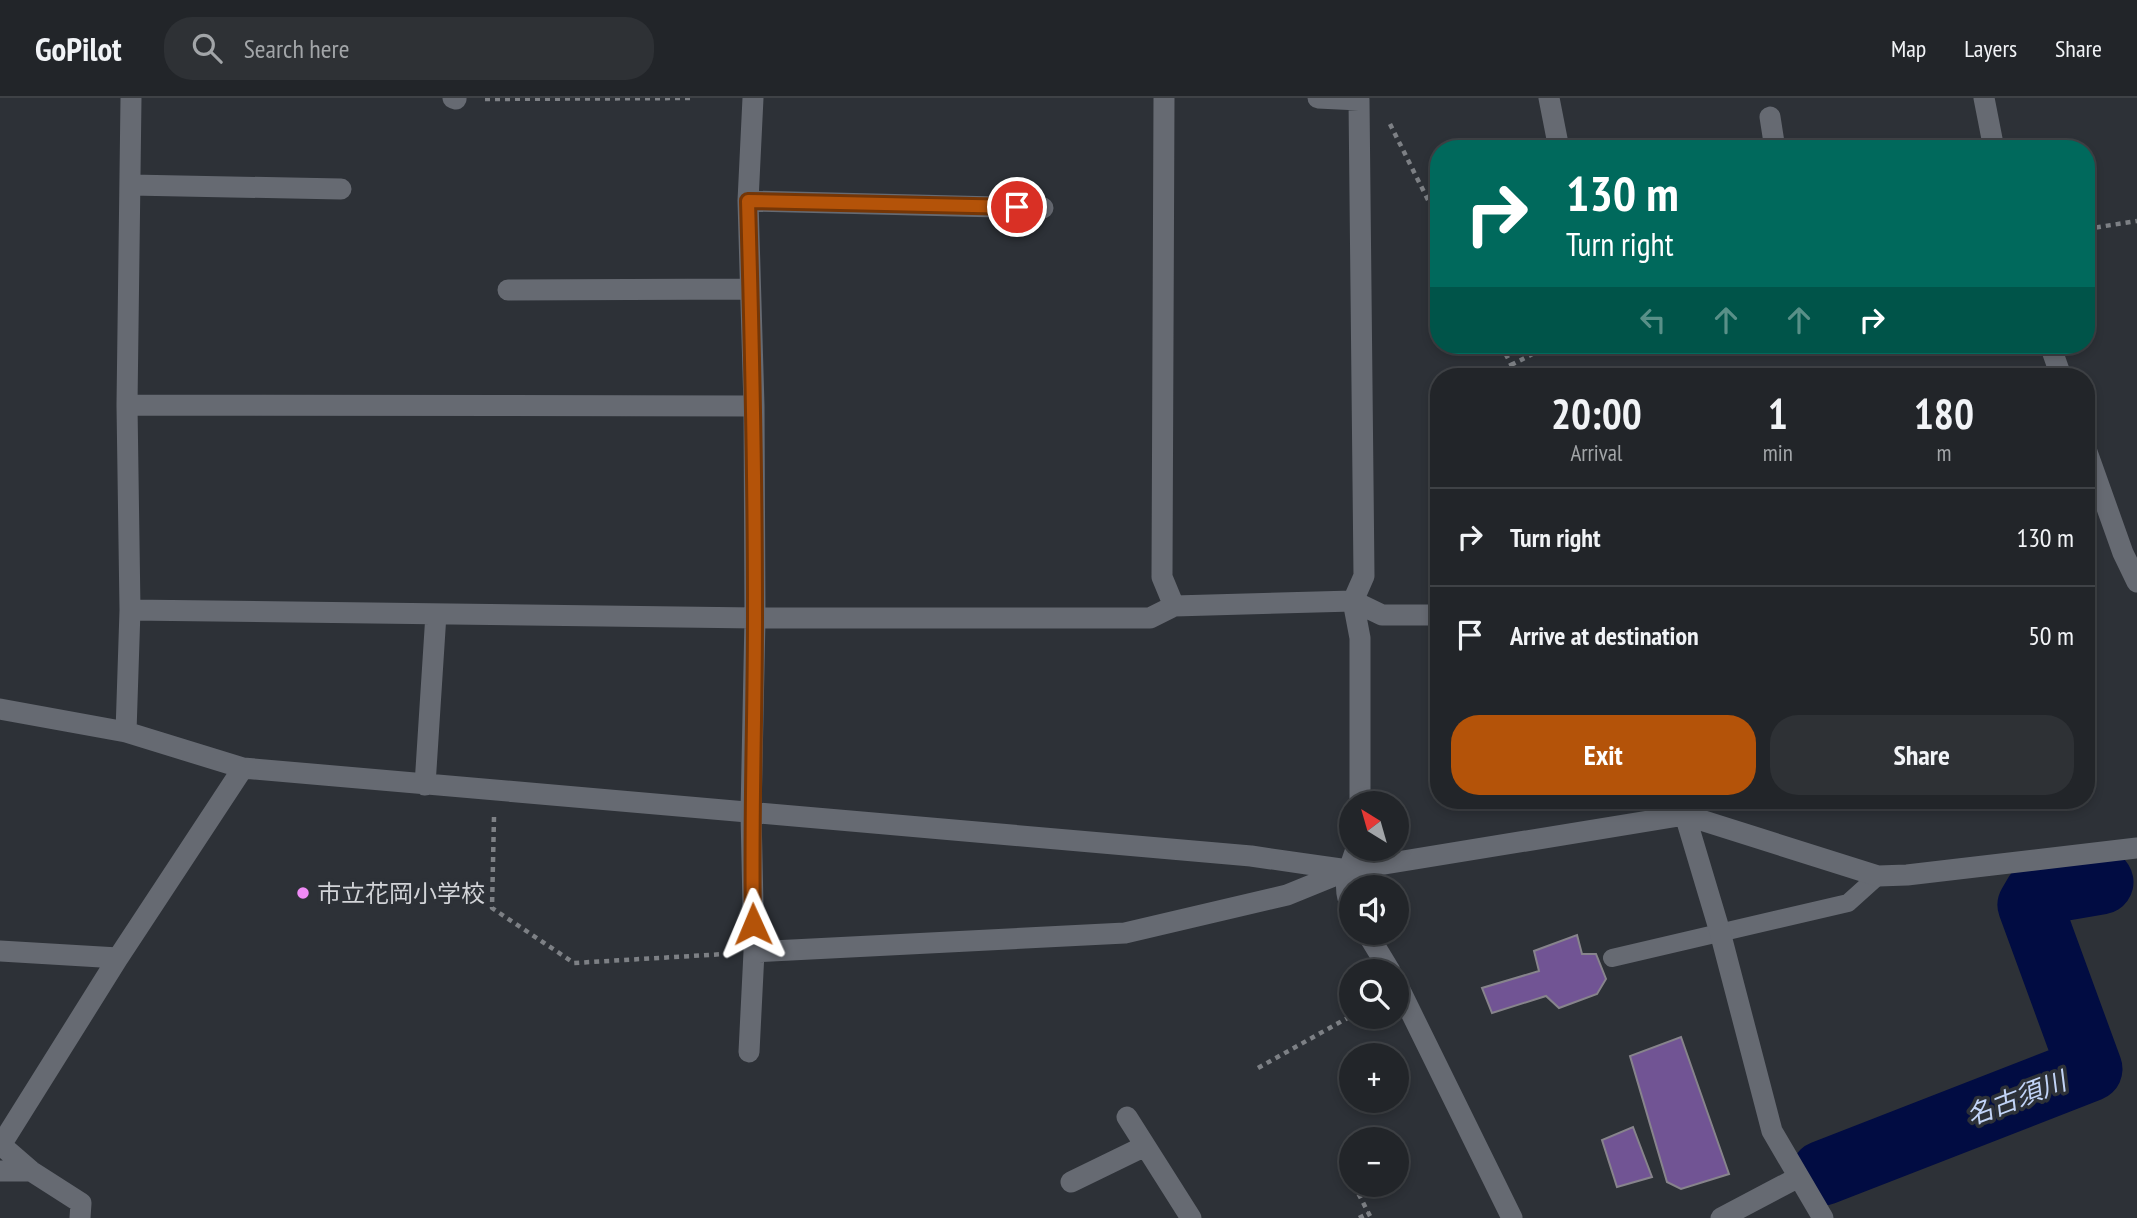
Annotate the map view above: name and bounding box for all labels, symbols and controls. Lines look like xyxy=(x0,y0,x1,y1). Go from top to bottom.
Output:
search box xyxy=(164,17,654,80)
text: GoPilot xyxy=(35,27,122,70)
icon: search xyxy=(188,29,226,67)
text: Search here xyxy=(244,32,349,65)
text: Map xyxy=(1891,33,1926,64)
text: Layers xyxy=(1964,33,2017,64)
text: Share xyxy=(2055,33,2102,64)
text: 130 m xyxy=(1566,161,1679,225)
icon: right xyxy=(1451,168,1542,259)
pin xyxy=(987,177,1047,237)
icon: arrive xyxy=(998,188,1036,226)
text: Turn right xyxy=(1566,223,1674,265)
icon: left xyxy=(1634,301,1672,339)
icon: ahead xyxy=(1707,301,1745,339)
icon: ahead xyxy=(1780,301,1818,339)
icon: right xyxy=(1853,301,1891,339)
text: 20:00 xyxy=(1551,386,1642,441)
text: 1 xyxy=(1768,386,1788,441)
text: 180 xyxy=(1914,386,1974,441)
text: Arrival xyxy=(1570,438,1622,467)
text: min xyxy=(1763,438,1793,467)
text: m xyxy=(1936,438,1951,467)
icon: right xyxy=(1451,518,1489,556)
text: Turn right xyxy=(1510,521,1601,554)
text: 130 m xyxy=(2016,521,2074,554)
icon: arrive xyxy=(1451,616,1489,654)
text: Arrive at destination xyxy=(1510,619,1699,652)
text: 50 m xyxy=(2028,619,2074,652)
button: Exit xyxy=(1451,715,1756,795)
button: Share xyxy=(1770,715,2074,795)
north arrow xyxy=(1339,791,1409,861)
map controls xyxy=(1339,791,1409,1197)
button: sound xyxy=(1339,875,1409,945)
place label: 市立花岡小学校 xyxy=(317,878,485,909)
marker: 市立花岡小学校 xyxy=(295,885,311,901)
position arrow xyxy=(716,887,790,961)
button: search xyxy=(1339,959,1409,1029)
button: + xyxy=(1339,1043,1409,1113)
water label: 名古須川 xyxy=(1962,1063,2073,1132)
button: − xyxy=(1339,1127,1409,1197)

